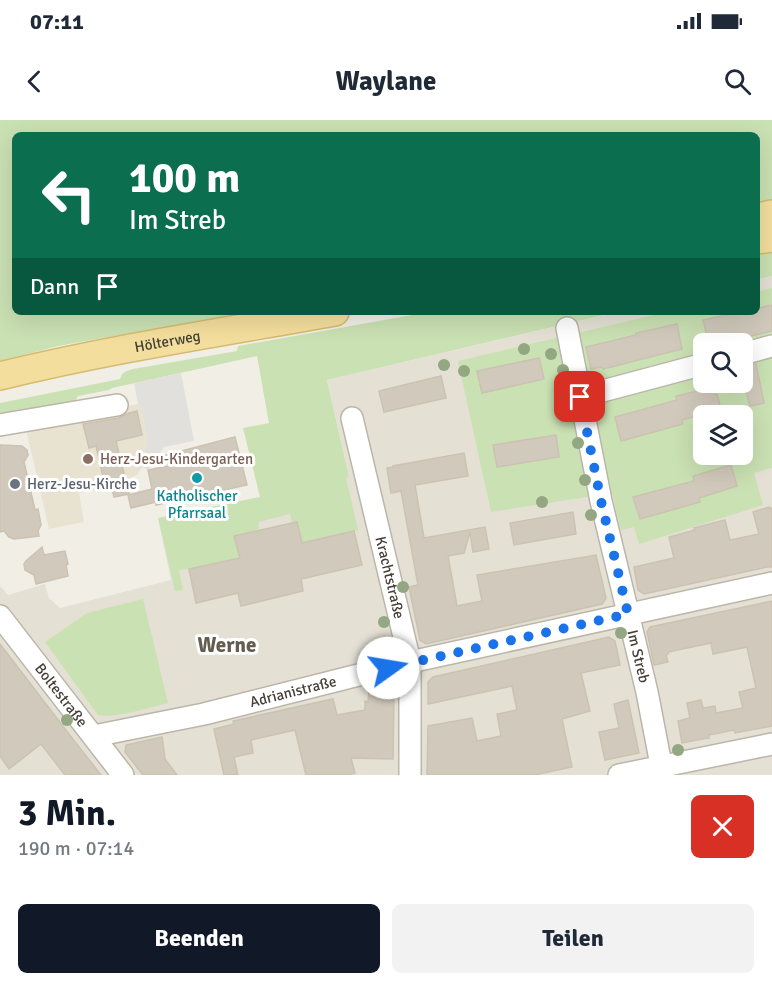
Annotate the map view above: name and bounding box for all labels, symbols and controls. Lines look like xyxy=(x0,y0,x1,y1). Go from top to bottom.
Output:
text: 07:11 xyxy=(30,8,84,35)
icon: back xyxy=(18,65,51,98)
text: Waylane xyxy=(335,65,437,98)
icon: search xyxy=(721,65,754,98)
text: 100 m xyxy=(129,153,240,204)
icon: left xyxy=(30,156,108,234)
text: Im Streb xyxy=(129,204,226,237)
icon: arrive xyxy=(91,270,124,303)
text: Dann xyxy=(30,273,79,300)
street label: Hölterweg xyxy=(133,327,202,356)
map controls xyxy=(693,333,753,465)
button: search xyxy=(693,333,753,393)
pin xyxy=(554,371,605,422)
icon: arrive xyxy=(563,380,596,413)
button: layers xyxy=(693,405,753,465)
place label: Herz-Jesu-Kindergarten xyxy=(100,450,253,468)
marker: Herz-Jesu-Kindergarten xyxy=(81,452,95,466)
marker: Katholischer Pfarrsaal xyxy=(190,471,204,485)
place label: Herz-Jesu-Kirche xyxy=(27,475,137,493)
marker: Herz-Jesu-Kirche xyxy=(8,477,22,491)
place label: Katholischer Pfarrsaal xyxy=(157,487,238,522)
street label: Krachtstraße xyxy=(371,535,408,621)
street label: Im Streb xyxy=(623,628,653,685)
district label: Werne xyxy=(198,632,256,658)
position arrow xyxy=(356,636,420,700)
street label: Boltestraße xyxy=(31,660,91,730)
street label: Adrianistraße xyxy=(248,672,338,711)
text: 3 Min. xyxy=(18,791,116,836)
button: close xyxy=(691,795,754,858)
text: 190 m · 07:14 xyxy=(18,836,134,861)
button: Beenden xyxy=(18,904,380,973)
button: Teilen xyxy=(392,904,754,973)

